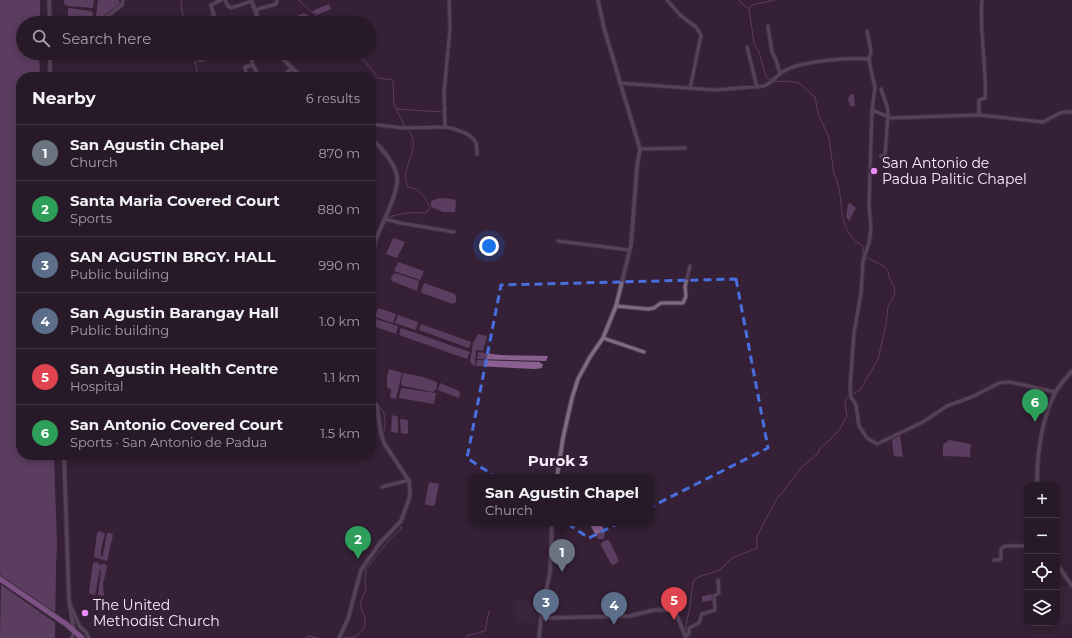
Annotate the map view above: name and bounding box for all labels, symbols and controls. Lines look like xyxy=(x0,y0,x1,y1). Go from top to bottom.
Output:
search box xyxy=(16,16,376,60)
icon: search xyxy=(30,27,52,49)
text: Search here xyxy=(62,29,151,48)
text: Nearby xyxy=(32,88,96,108)
text: 6 results xyxy=(306,90,360,106)
text: San Agustin Chapel xyxy=(70,135,224,154)
text: 1 xyxy=(42,145,48,161)
text: 870 m xyxy=(319,145,360,161)
text: Church xyxy=(70,154,118,170)
place label: San Antonio de Padua Palitic Chapel xyxy=(882,154,1027,188)
marker: San Antonio de Padua Palitic Chapel xyxy=(869,166,879,176)
text: Santa Maria Covered Court xyxy=(70,191,280,210)
text: 2 xyxy=(41,201,49,217)
text: 880 m xyxy=(318,201,360,217)
text: Sports xyxy=(70,210,112,226)
your location xyxy=(479,236,499,256)
text: SAN AGUSTIN BRGY. HALL xyxy=(70,247,276,266)
text: 3 xyxy=(41,257,49,273)
text: 990 m xyxy=(318,257,360,273)
text: Public building xyxy=(70,266,169,282)
text: San Agustin Barangay Hall xyxy=(70,303,279,322)
text: 4 xyxy=(41,313,49,329)
text: 1.0 km xyxy=(319,313,360,329)
text: Public building xyxy=(70,322,169,338)
text: San Agustin Health Centre xyxy=(70,359,278,378)
text: 5 xyxy=(41,369,49,385)
text: 1.1 km xyxy=(323,369,360,385)
text: Hospital xyxy=(70,378,123,394)
pin: 6 xyxy=(1022,389,1048,422)
text: San Antonio Covered Court xyxy=(70,415,283,434)
text: 6 xyxy=(41,425,49,441)
text: 1.5 km xyxy=(320,425,360,441)
text: Sports · San Antonio de Padua xyxy=(70,434,267,450)
district label: Purok 3 xyxy=(528,451,588,470)
popup xyxy=(470,474,654,526)
map controls xyxy=(1024,482,1060,626)
button: + xyxy=(1024,482,1060,518)
text: San Agustin Chapel xyxy=(485,483,639,502)
text: Church xyxy=(485,502,533,518)
button: − xyxy=(1024,518,1060,554)
pin: 2 xyxy=(345,526,371,559)
pin: 1 xyxy=(549,539,575,572)
button: locate xyxy=(1024,554,1060,590)
pin: 5 xyxy=(661,587,687,620)
pin: 3 xyxy=(533,589,559,622)
button: layers xyxy=(1024,590,1060,626)
pin: 4 xyxy=(601,592,627,625)
place label: The United Methodist Church xyxy=(93,596,220,630)
marker: The United Methodist Church xyxy=(80,608,90,618)

